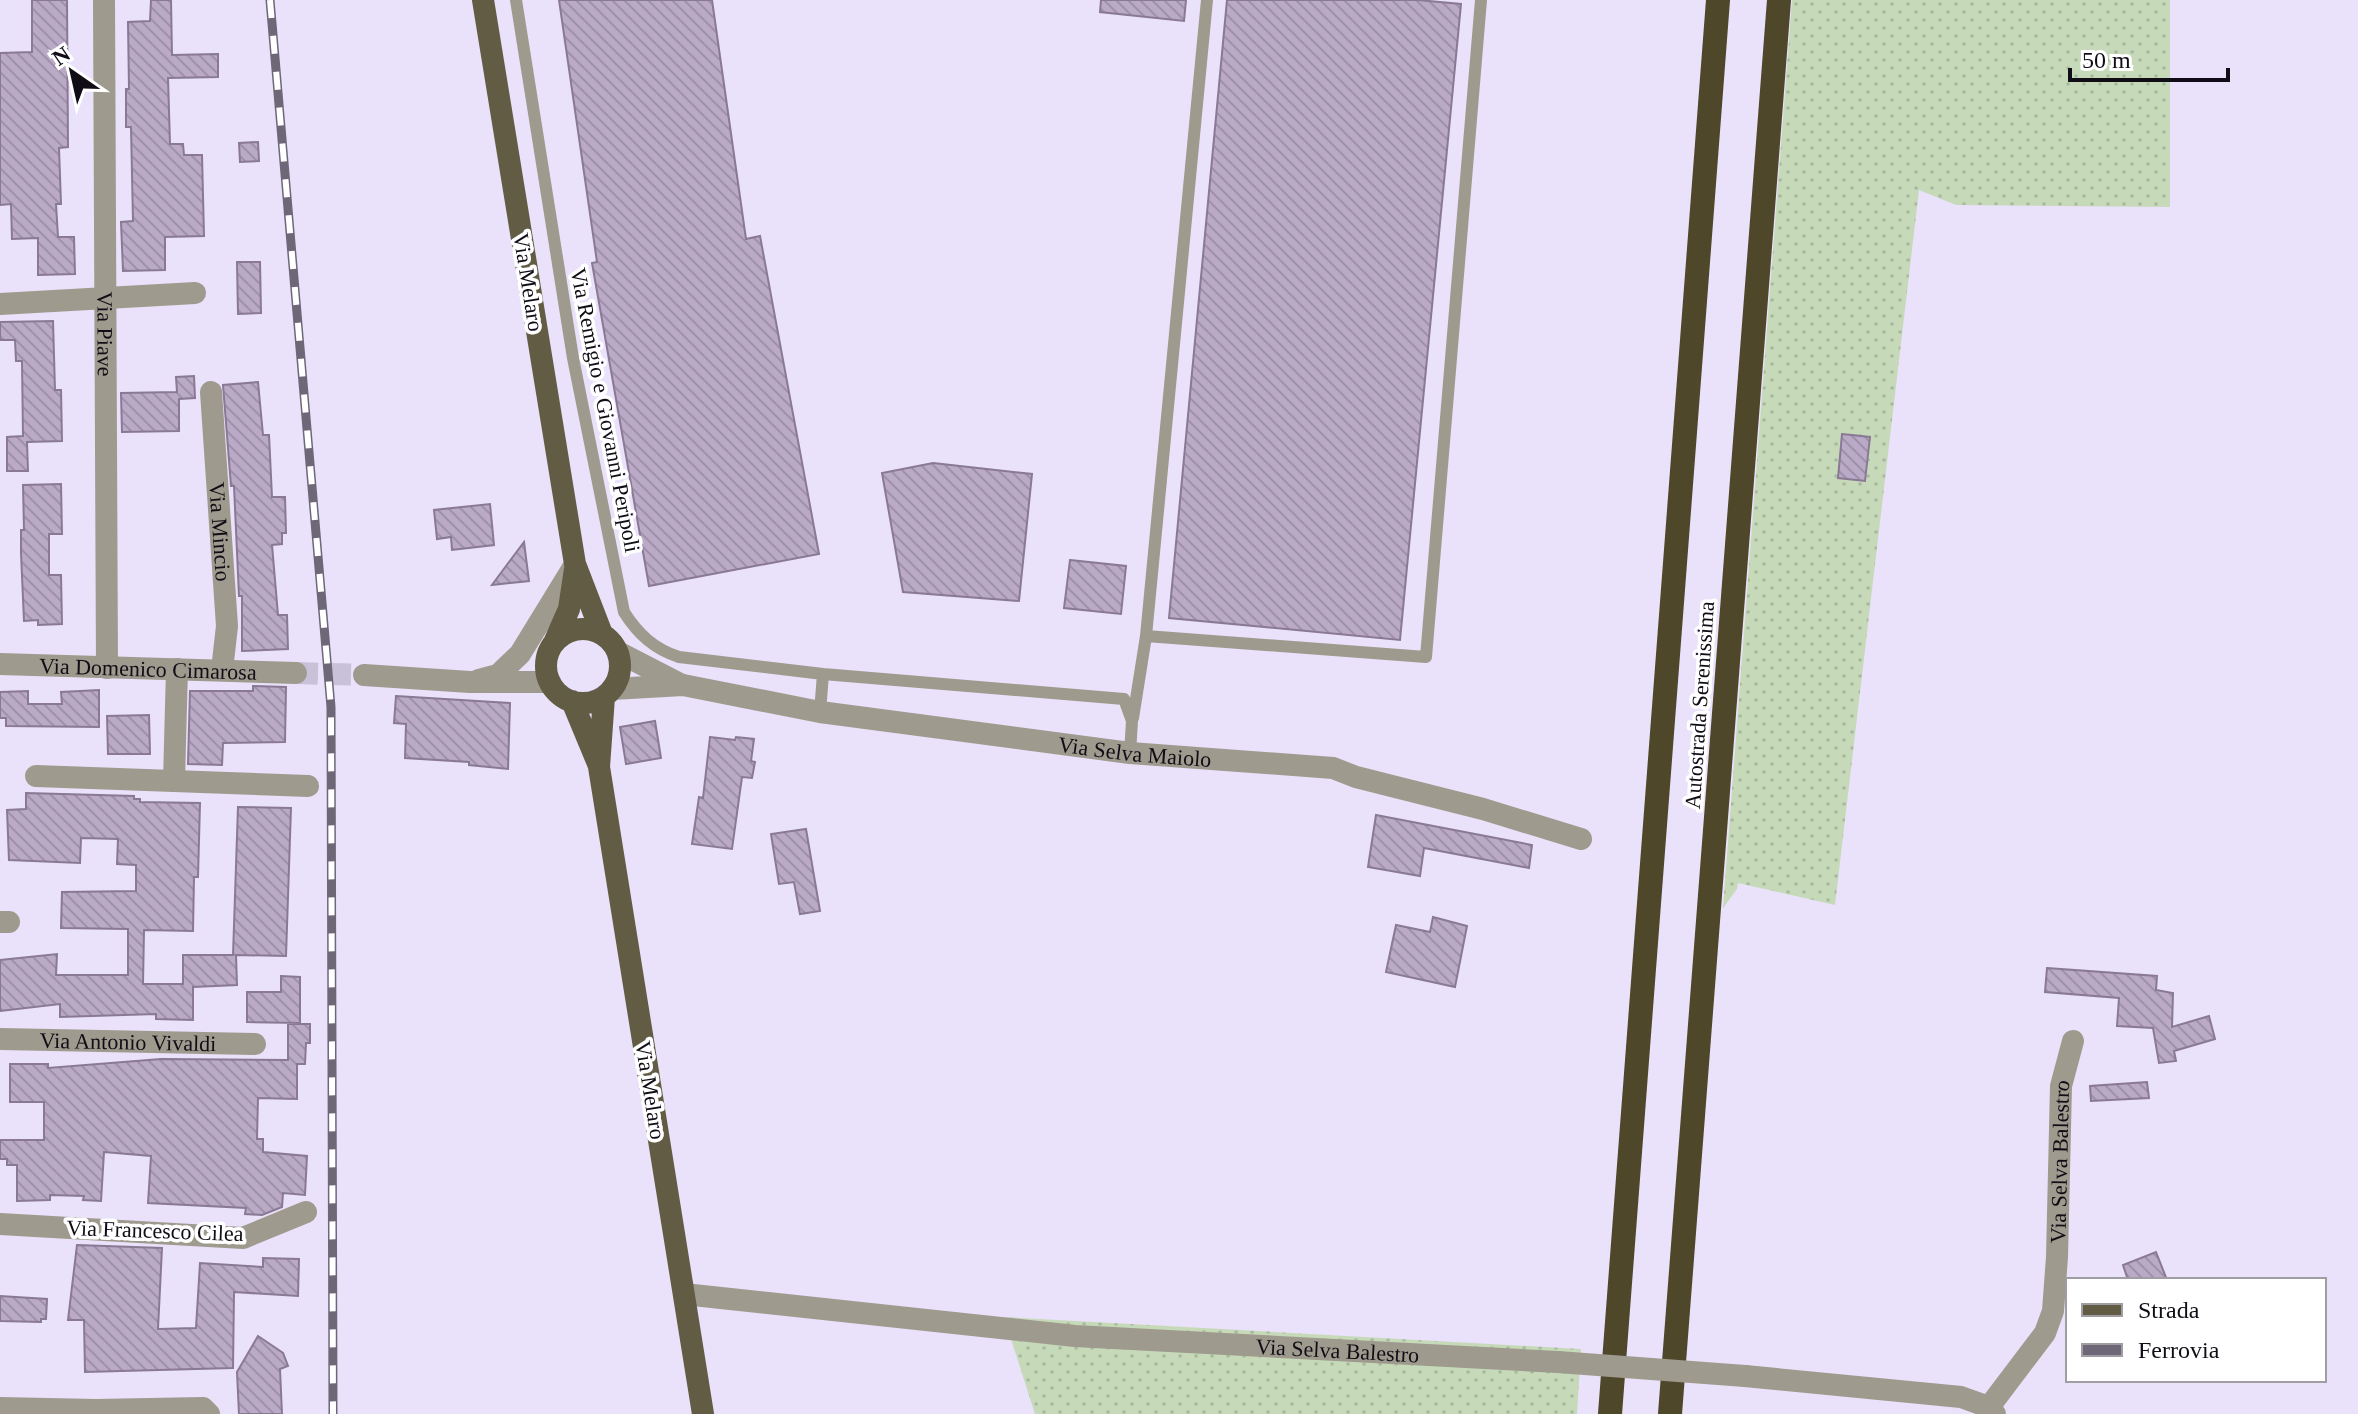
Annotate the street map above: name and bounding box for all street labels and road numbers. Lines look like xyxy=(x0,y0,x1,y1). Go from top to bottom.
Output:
street label: Via Melaro xyxy=(508,231,549,333)
street label: Via Remigio e Giovanni Peripoli xyxy=(566,266,645,555)
street label: Via Piave xyxy=(92,292,118,376)
street label: Via Mincio xyxy=(204,481,236,582)
street label: Autostrada Serenissima xyxy=(1680,600,1719,810)
street label: Via Domenico Cimarosa xyxy=(39,653,257,685)
street label: Via Selva Maiolo xyxy=(1056,732,1212,772)
street label: Via Antonio Vivaldi xyxy=(39,1028,217,1056)
street label: Via Melaro xyxy=(630,1039,671,1141)
street label: Via Selva Balestro xyxy=(2045,1077,2075,1244)
street label: Via Francesco Cilea xyxy=(66,1215,244,1246)
street label: Via Selva Balestro xyxy=(1255,1334,1420,1368)

